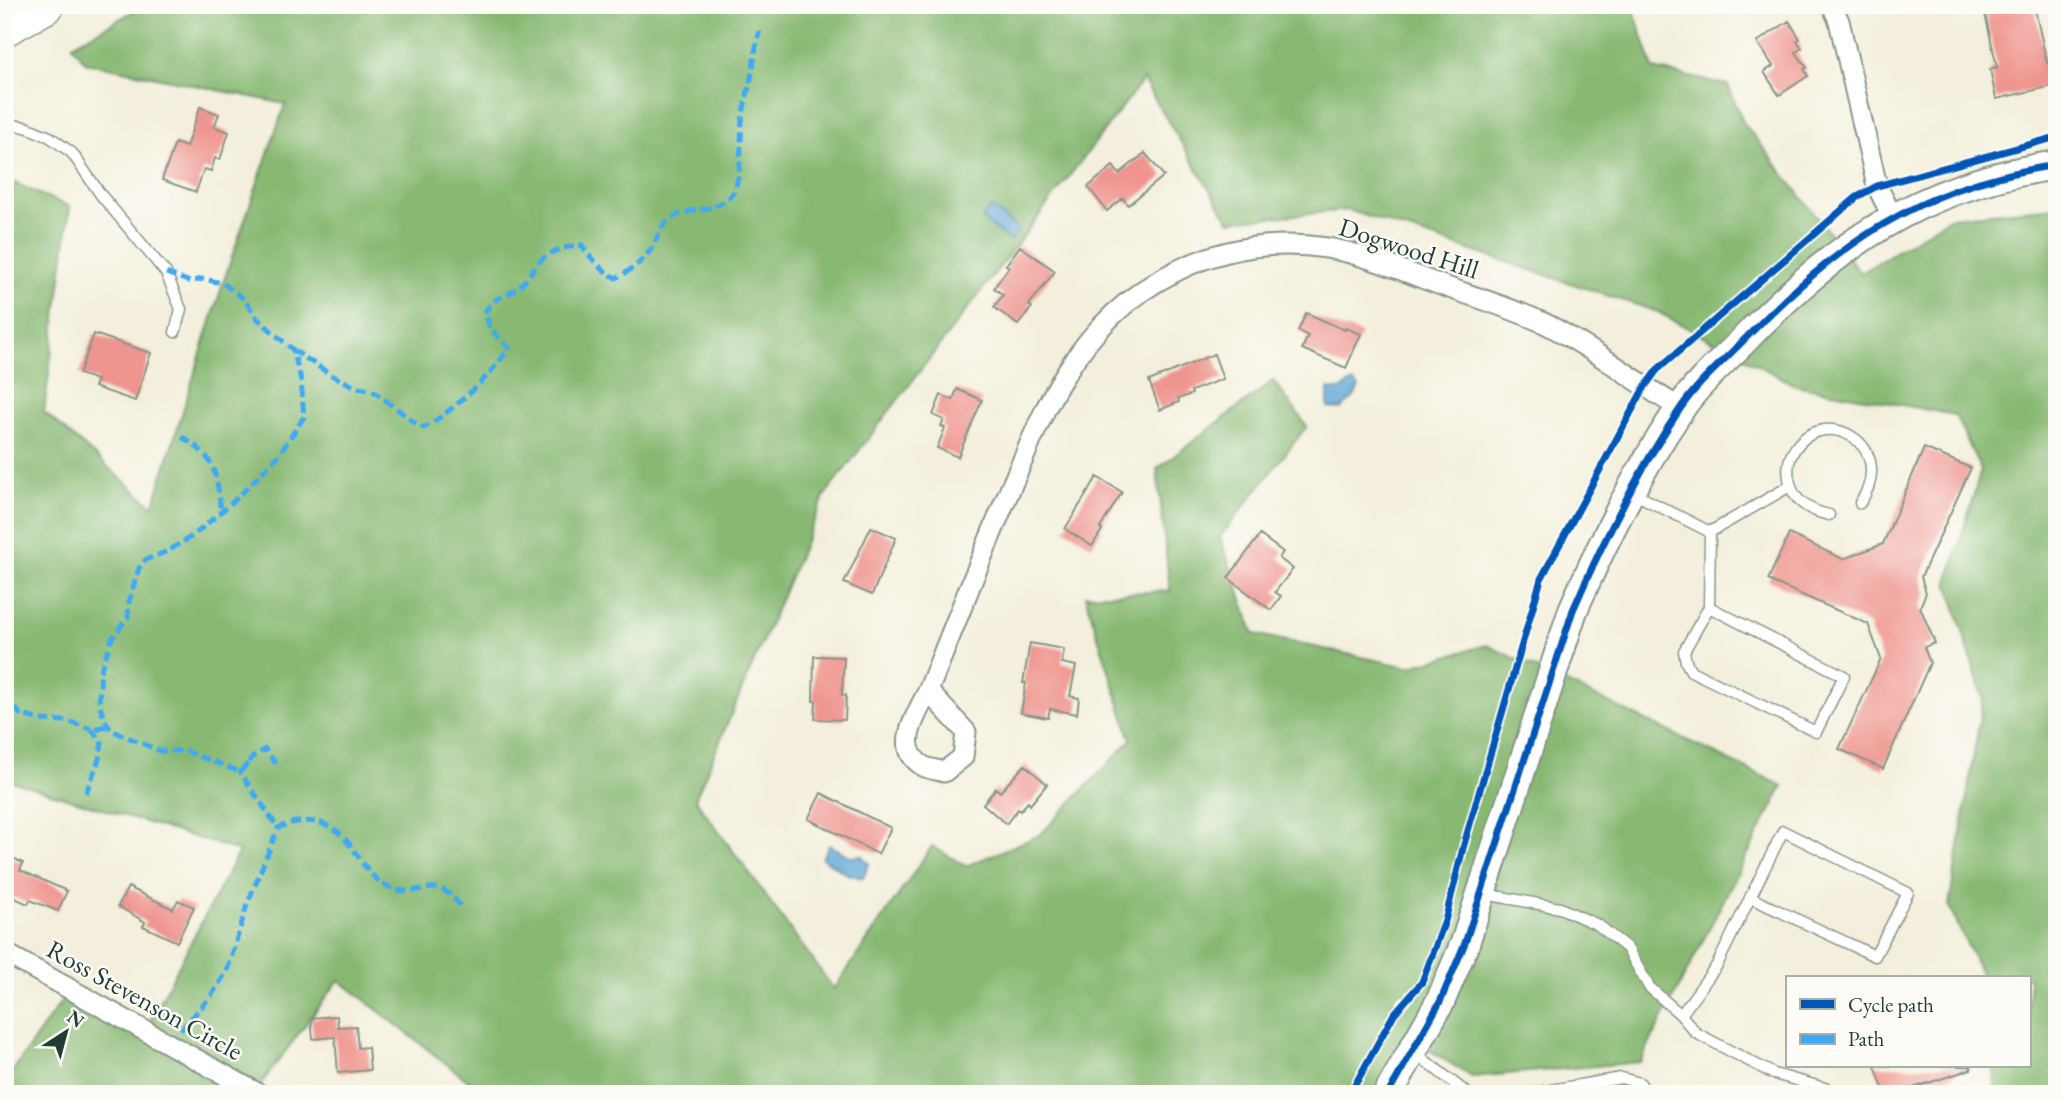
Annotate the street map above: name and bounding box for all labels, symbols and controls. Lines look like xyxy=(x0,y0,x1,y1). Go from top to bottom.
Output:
street label: Dogwood Hill xyxy=(1335,209,1483,287)
street label: Ross Stevenson Circle xyxy=(41,932,249,1068)
legend xyxy=(1786,976,2030,1068)
text: Cycle path xyxy=(1848,991,1934,1018)
north arrow xyxy=(32,998,102,1068)
text: N xyxy=(62,1004,90,1034)
text: Path xyxy=(1848,1025,1885,1052)

